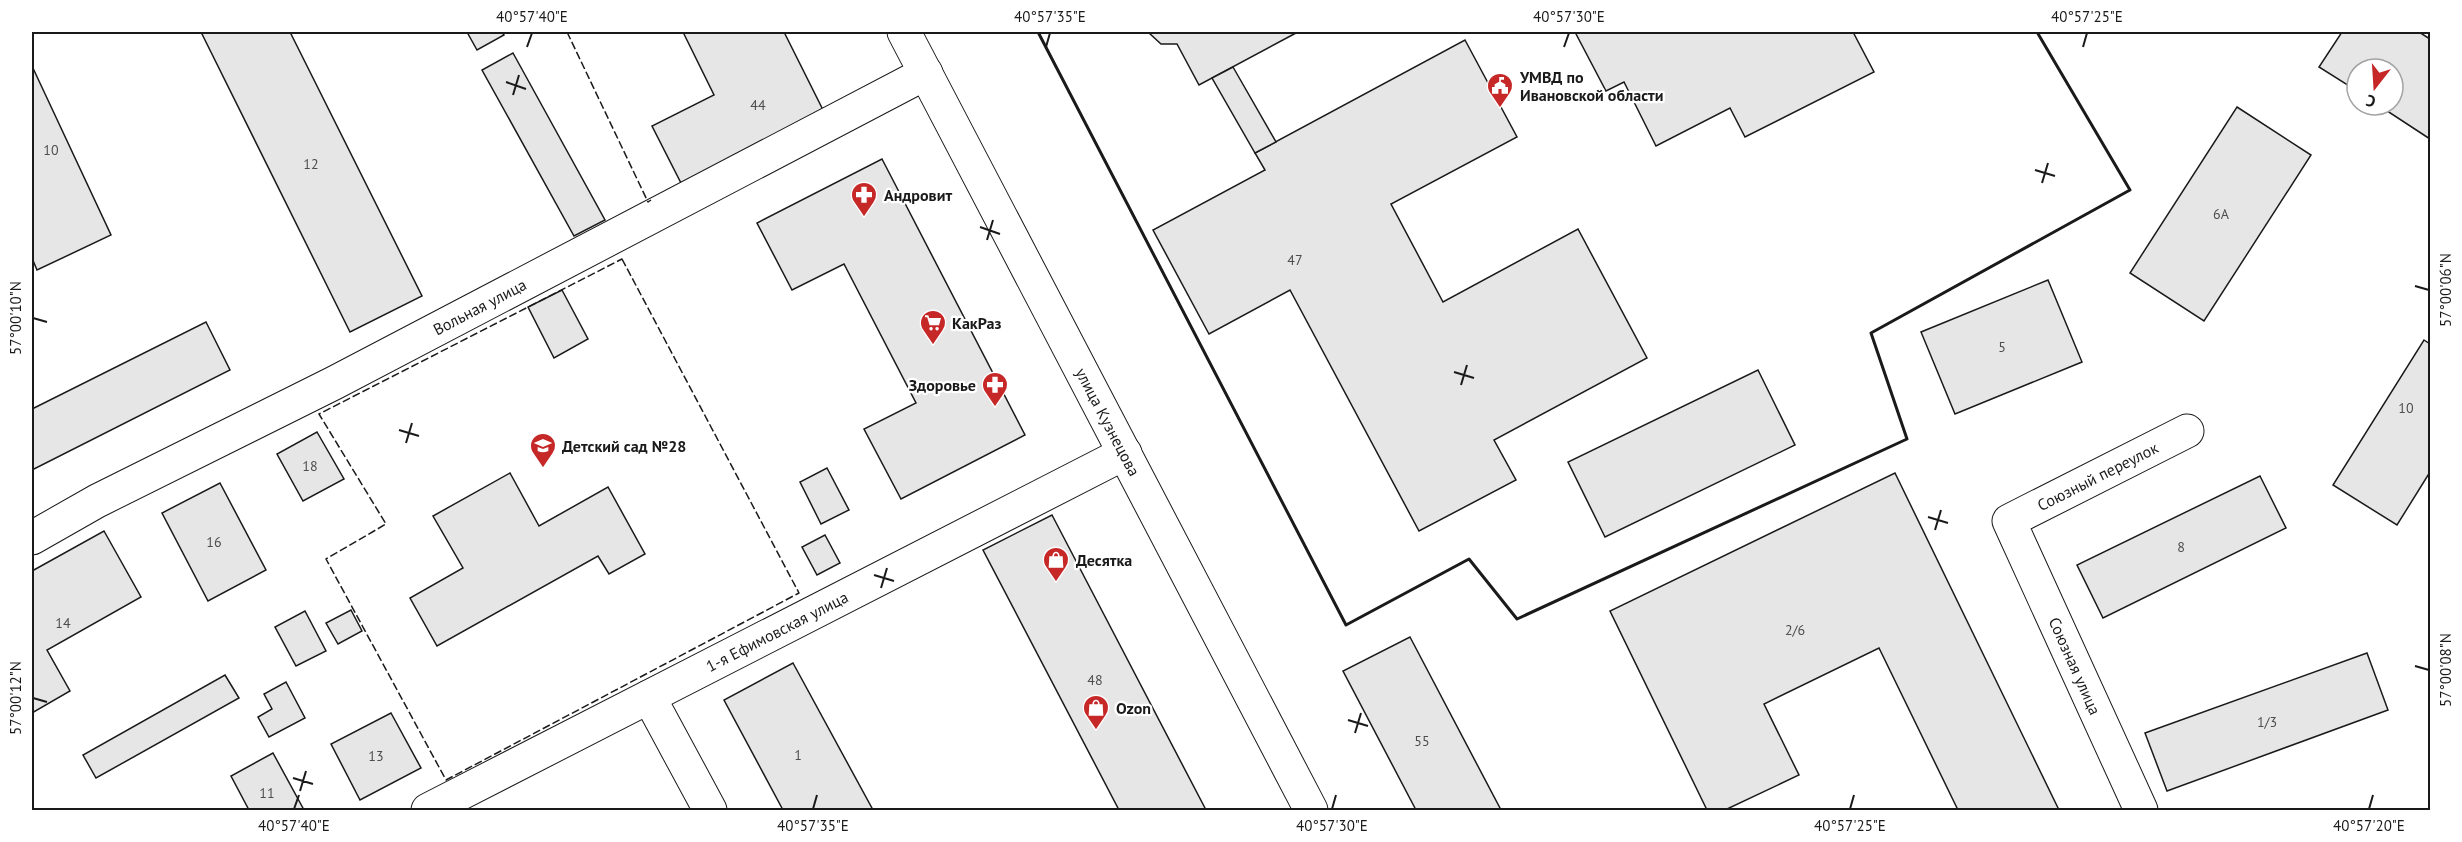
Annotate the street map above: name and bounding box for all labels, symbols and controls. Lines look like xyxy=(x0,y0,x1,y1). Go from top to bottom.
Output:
text: 40°57'40"E xyxy=(496,7,568,26)
text: 40°57'35"E xyxy=(1014,7,1086,26)
text: 40°57'30"E xyxy=(1533,7,1605,26)
text: 40°57'25"E xyxy=(2051,7,2123,26)
north arrow xyxy=(2345,57,2405,117)
place label: УМВД по Ивановской области xyxy=(1519,67,1663,105)
public building icon: УМВД по Ивановской области xyxy=(1485,71,1515,109)
text: С xyxy=(2363,90,2378,112)
house number: 44 xyxy=(750,96,766,114)
house number: 10 xyxy=(43,141,59,159)
house number: 12 xyxy=(303,155,319,173)
pharmacy icon: Андровит xyxy=(849,180,879,218)
place label: Андровит xyxy=(884,185,952,205)
house number: 6А xyxy=(2213,205,2230,223)
house number: 47 xyxy=(1287,251,1303,269)
text: 57°00'06"N xyxy=(2436,253,2455,327)
street label: Вольная улица xyxy=(430,274,530,339)
text: 57°00'10"N xyxy=(6,281,25,355)
supermarket icon: КакРаз xyxy=(918,308,948,346)
place label: КакРаз xyxy=(952,313,1001,333)
house number: 5 xyxy=(1998,338,2006,356)
street label: улица Кузнецова xyxy=(1071,364,1144,479)
pharmacy icon: Здоровье xyxy=(980,370,1010,408)
place label: Здоровье xyxy=(909,375,976,395)
house number: 10 xyxy=(2398,399,2414,417)
school or university icon: Детский сад №28 xyxy=(528,431,558,469)
place label: Детский сад №28 xyxy=(562,436,686,456)
street label: Союзный переулок xyxy=(2034,437,2162,515)
house number: 18 xyxy=(302,457,318,475)
house number: 16 xyxy=(206,533,222,551)
house number: 8 xyxy=(2177,538,2185,556)
shop icon: Десятка xyxy=(1041,545,1071,583)
place label: Десятка xyxy=(1076,550,1132,570)
street label: 1-я Ефимовская улица xyxy=(702,587,851,676)
house number: 14 xyxy=(55,614,71,632)
street label: Союзная улица xyxy=(2045,614,2105,718)
house number: 2/6 xyxy=(1785,621,1805,639)
text: 57°00'08"N xyxy=(2436,633,2455,707)
text: 57°00'12"N xyxy=(6,661,25,735)
house number: 48 xyxy=(1087,671,1103,689)
shop icon: Ozon xyxy=(1081,693,1111,731)
place label: Ozon xyxy=(1116,698,1151,718)
house number: 1/3 xyxy=(2257,713,2277,731)
house number: 55 xyxy=(1414,732,1430,750)
house number: 1 xyxy=(794,746,802,764)
house number: 13 xyxy=(368,747,384,765)
house number: 11 xyxy=(259,784,275,802)
text: 40°57'40"E xyxy=(258,816,330,835)
text: 40°57'35"E xyxy=(777,816,849,835)
text: 40°57'30"E xyxy=(1296,816,1368,835)
text: 40°57'25"E xyxy=(1814,816,1886,835)
text: 40°57'20"E xyxy=(2333,816,2405,835)

